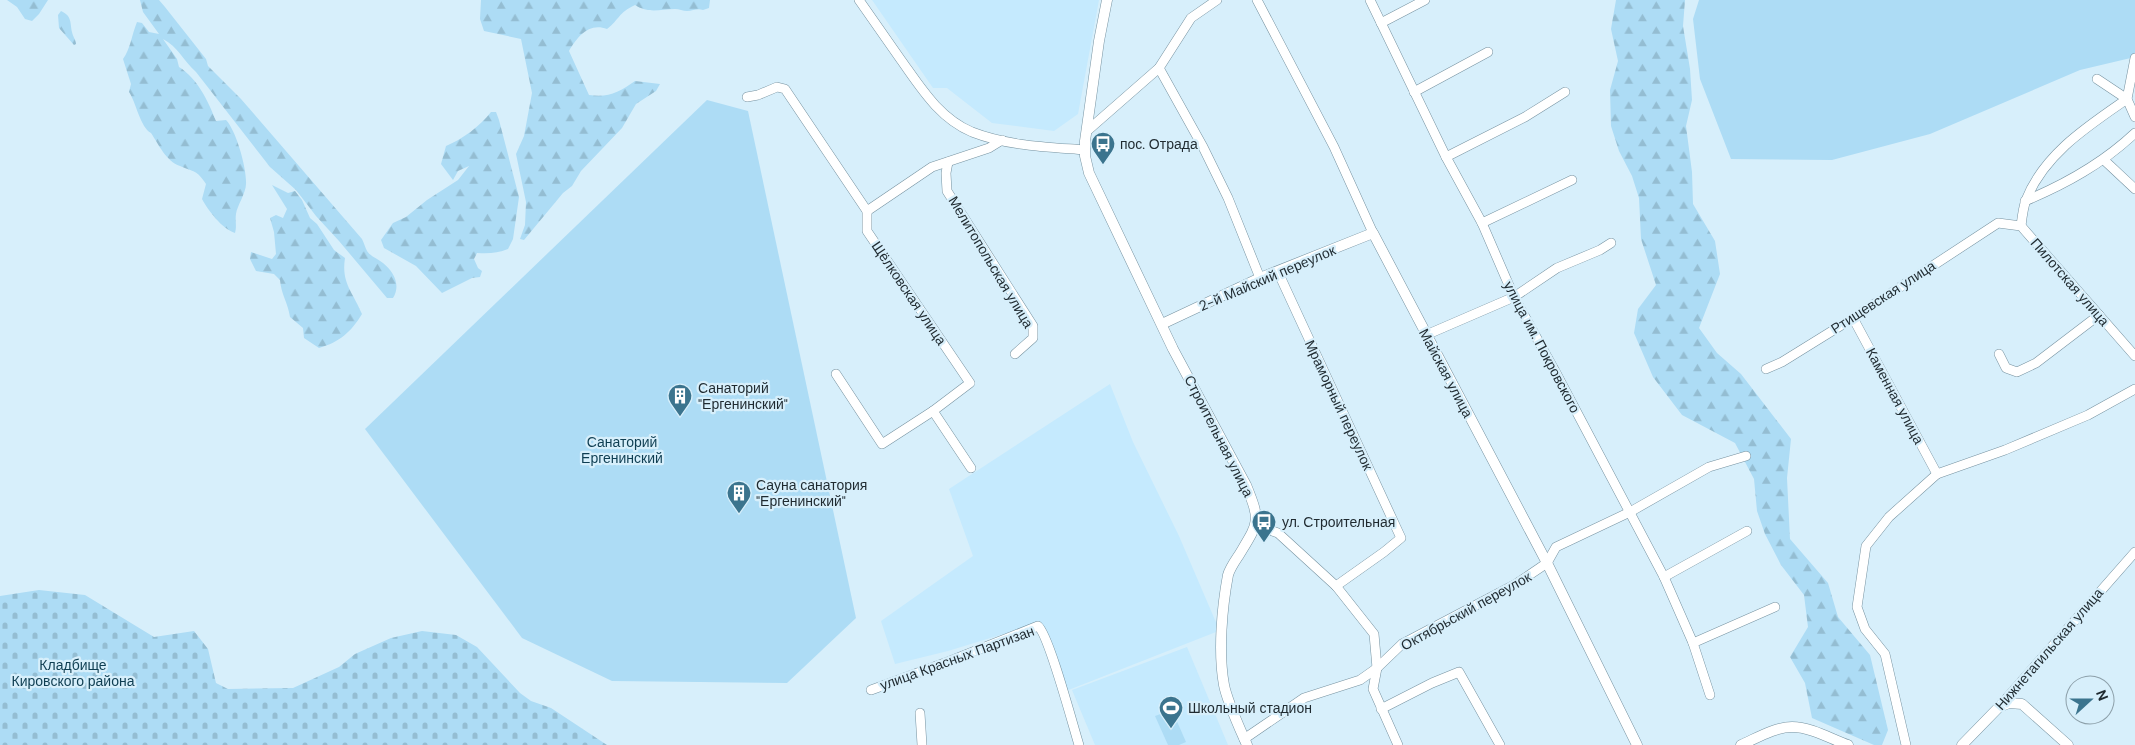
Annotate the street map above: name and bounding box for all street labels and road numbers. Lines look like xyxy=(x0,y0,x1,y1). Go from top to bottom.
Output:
street label: Мелитопольская улица xyxy=(944,193,1038,331)
street label: Пилотская улица xyxy=(2027,234,2113,330)
street label: Щёлковская улица xyxy=(868,238,951,349)
street label: 2-й Майский переулок xyxy=(1196,241,1339,315)
street label: Ртищевская улица xyxy=(1827,256,1939,338)
street label: улица им. Покровского xyxy=(1500,278,1584,416)
street label: Майская улица xyxy=(1415,325,1477,421)
street label: Мраморный переулок xyxy=(1301,337,1377,474)
street label: Каменная улица xyxy=(1862,345,1928,447)
street label: Строительная улица xyxy=(1181,372,1258,500)
street label: Октябрьский переулок xyxy=(1398,567,1535,654)
street label: Нижнетагильская улица xyxy=(1991,584,2107,714)
street label: улица Красных Партизан xyxy=(877,622,1037,694)

